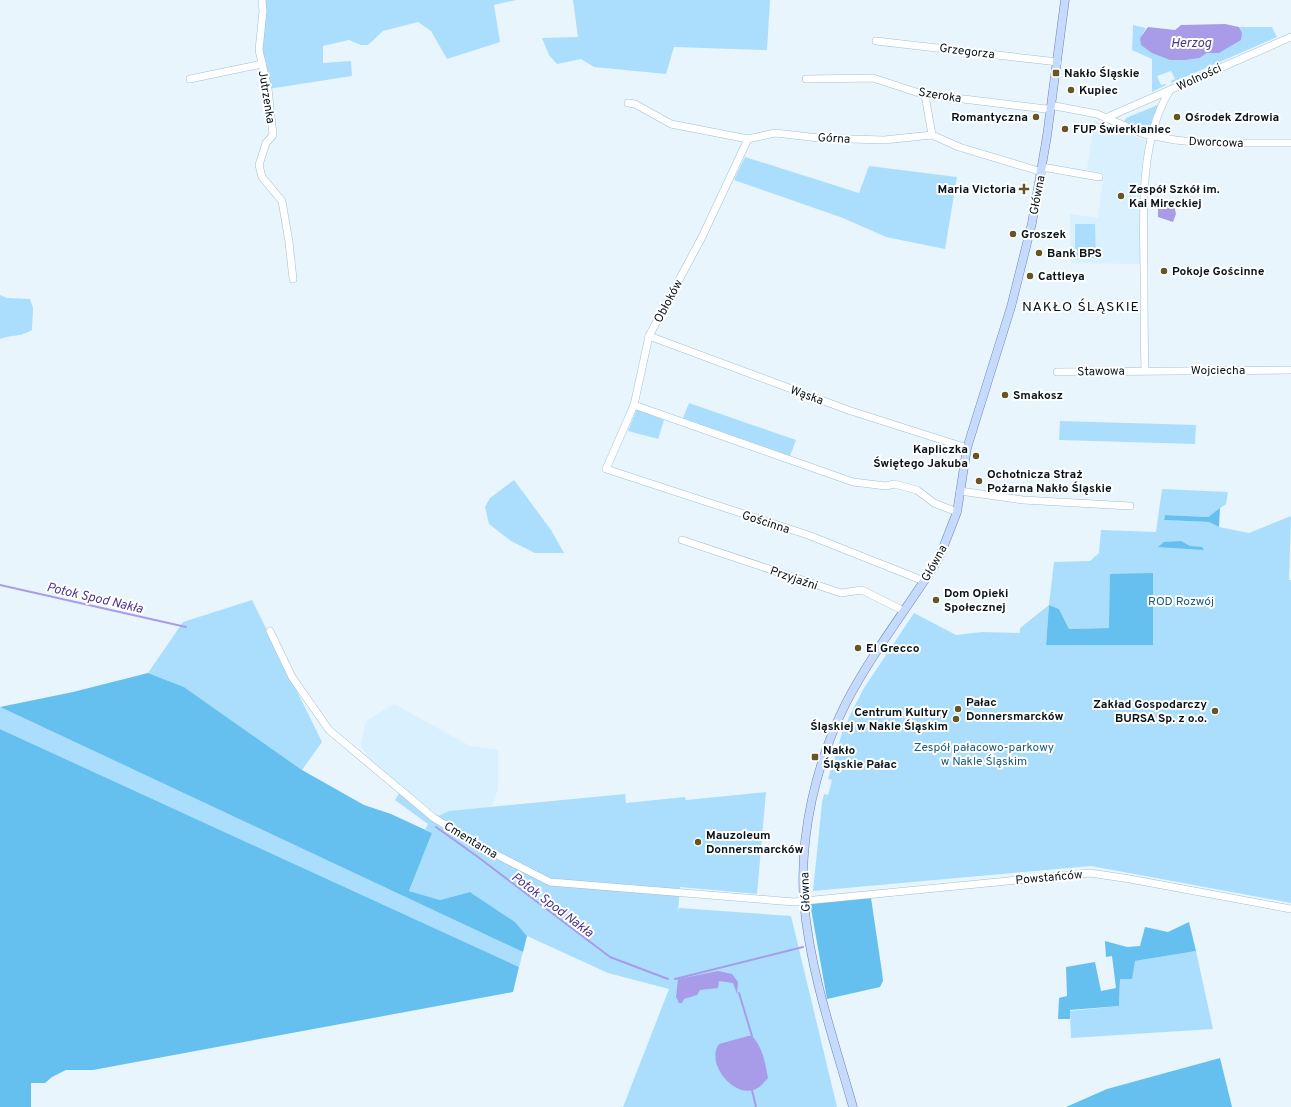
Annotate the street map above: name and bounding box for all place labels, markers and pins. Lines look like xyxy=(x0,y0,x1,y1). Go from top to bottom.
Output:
place label: Nakło Śląskie xyxy=(1064,66,1140,82)
marker: Nakło Śląskie xyxy=(1051,68,1061,78)
place label: Kupiec xyxy=(1079,83,1118,99)
marker: Kupiec xyxy=(1066,85,1076,95)
place label: Romantyczna xyxy=(951,110,1028,126)
place label: Ośrodek Zdrowia xyxy=(1185,110,1279,126)
marker: Romantyczna xyxy=(1031,112,1041,122)
marker: Ośrodek Zdrowia xyxy=(1172,112,1182,122)
place label: FUP Świerklaniec xyxy=(1073,122,1171,138)
marker: FUP Świerklaniec xyxy=(1060,124,1070,134)
place label: Maria Victoria xyxy=(938,182,1016,198)
place label: Zespół Szkół im. Kai Mireckiej xyxy=(1129,182,1220,212)
marker: Maria Victoria xyxy=(1019,184,1029,194)
marker: Zespół Szkół im. Kai Mireckiej xyxy=(1116,191,1126,201)
place label: Groszek xyxy=(1021,227,1066,243)
marker: Groszek xyxy=(1008,229,1018,239)
place label: Bank BPS xyxy=(1047,246,1102,262)
marker: Bank BPS xyxy=(1034,248,1044,258)
place label: Pokoje Gościnne xyxy=(1172,264,1265,280)
marker: Pokoje Gościnne xyxy=(1159,266,1169,276)
place label: Cattleya xyxy=(1038,269,1085,285)
marker: Cattleya xyxy=(1025,271,1035,281)
place label: Smakosz xyxy=(1013,388,1063,404)
marker: Smakosz xyxy=(1000,390,1010,400)
place label: Kapliczka Świętego Jakuba xyxy=(873,442,968,472)
marker: Kapliczka Świętego Jakuba xyxy=(971,451,981,461)
place label: Ochotnicza Straż Pożarna Nakło Śląskie xyxy=(987,467,1112,497)
marker: Ochotnicza Straż Pożarna Nakło Śląskie xyxy=(974,476,984,486)
place label: Dom Opieki Społecznej xyxy=(944,586,1008,616)
marker: Dom Opieki Społecznej xyxy=(931,595,941,605)
place label: El Grecco xyxy=(866,641,920,657)
marker: El Grecco xyxy=(853,643,863,653)
place label: Pałac Donnersmarcków xyxy=(966,695,1064,725)
place label: Zakład Gospodarczy BURSA Sp. z o.o. xyxy=(1093,697,1207,727)
marker: Pałac Donnersmarcków xyxy=(953,704,963,714)
place label: Centrum Kultury Śląskiej w Nakle Śląskim xyxy=(810,705,948,735)
marker: Zakład Gospodarczy BURSA Sp. z o.o. xyxy=(1210,706,1220,716)
marker: Centrum Kultury Śląskiej w Nakle Śląskim xyxy=(951,714,961,724)
place label: Nakło Śląskie Pałac xyxy=(823,743,897,773)
marker: Nakło Śląskie Pałac xyxy=(810,752,820,762)
place label: Mauzoleum Donnersmarcków xyxy=(706,828,804,858)
marker: Mauzoleum Donnersmarcków xyxy=(693,837,703,847)

